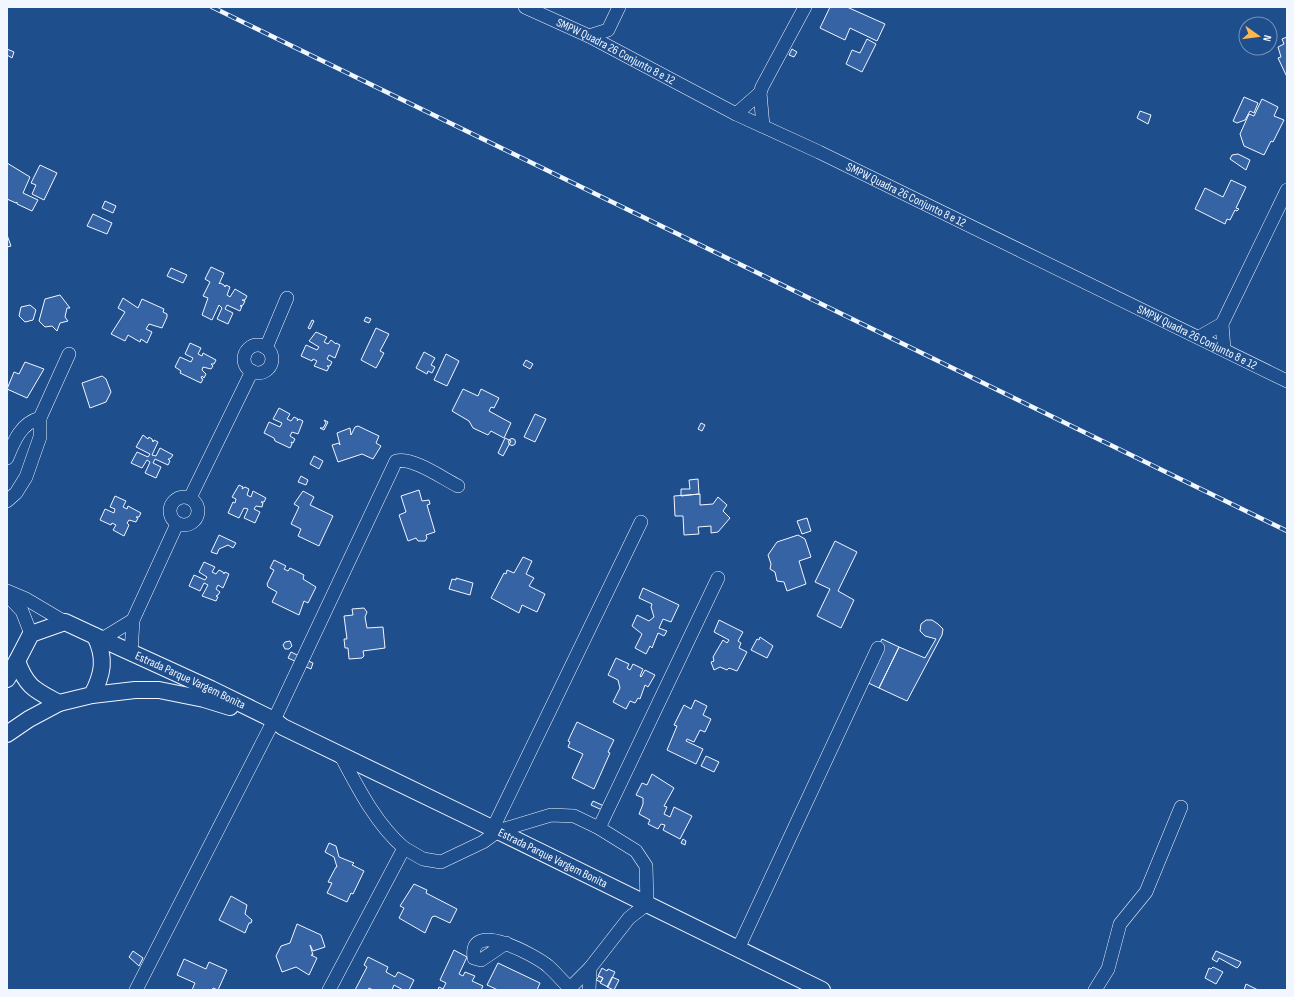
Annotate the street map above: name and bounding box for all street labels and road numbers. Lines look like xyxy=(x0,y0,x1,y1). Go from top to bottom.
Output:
street label: SMPW Quadra 26 Conjunto 8 e 12 xyxy=(554,15,678,88)
street label: SMPW Quadra 26 Conjunto 8 e 12 xyxy=(844,159,969,230)
street label: SMPW Quadra 26 Conjunto 8 e 12 xyxy=(1135,301,1260,373)
street label: Estrada Parque Vargem Bonita xyxy=(133,648,248,712)
street label: Estrada Parque Vargem Bonita xyxy=(496,825,610,891)

